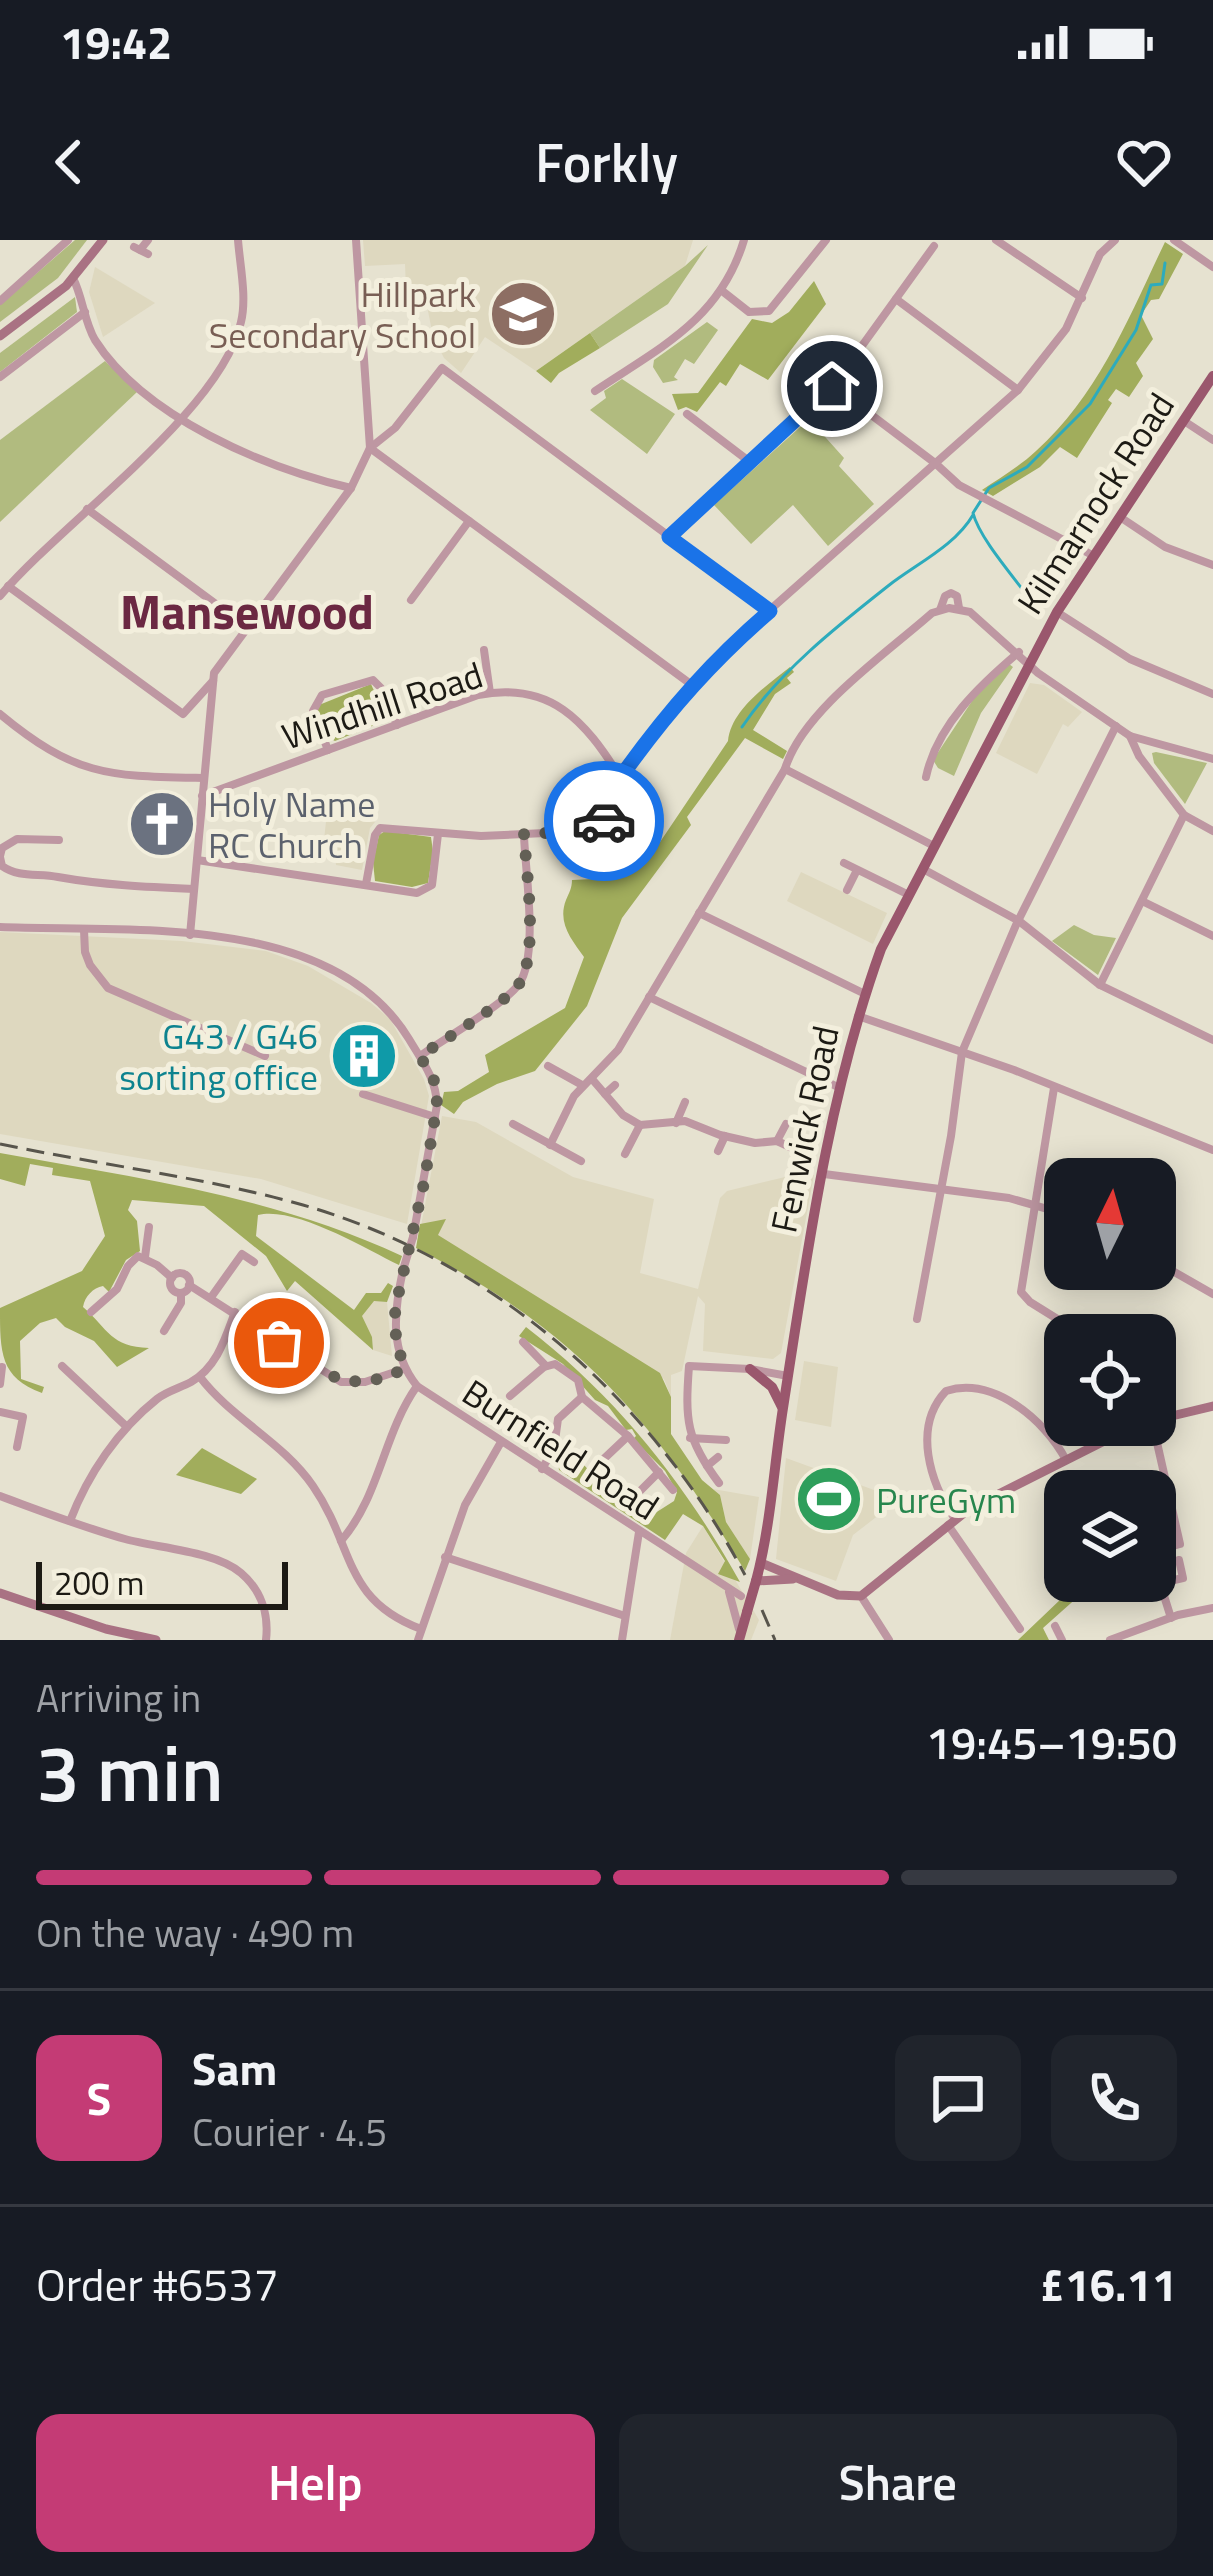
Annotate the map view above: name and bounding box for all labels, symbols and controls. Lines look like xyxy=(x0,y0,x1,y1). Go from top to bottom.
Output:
text: 19:42 xyxy=(60,8,172,76)
text: Forkly xyxy=(535,121,678,203)
icon: back xyxy=(36,129,102,195)
icon: heart xyxy=(1111,129,1177,195)
place label: Hillpark Secondary School xyxy=(209,266,476,362)
school or university icon: Hillpark Secondary School xyxy=(488,279,558,349)
pin xyxy=(781,335,883,437)
icon: home xyxy=(799,353,865,419)
street label: Kilmarnock Road xyxy=(1003,381,1187,625)
district label: Mansewood xyxy=(120,575,374,648)
street label: Windhill Road xyxy=(275,647,489,763)
courier xyxy=(544,761,664,881)
place label: Holy Name RC Church xyxy=(208,776,375,872)
icon: car xyxy=(571,788,637,854)
church icon: Holy Name RC Church xyxy=(127,789,197,859)
place label: G43 / G46 sorting office xyxy=(119,1008,318,1104)
building icon: G43 / G46 sorting office xyxy=(329,1021,399,1091)
street label: Fenwick Road xyxy=(755,1021,853,1237)
north arrow xyxy=(1044,1158,1176,1290)
map controls xyxy=(1044,1158,1176,1602)
pin xyxy=(228,1292,330,1394)
icon: bag xyxy=(246,1310,312,1376)
button: locate xyxy=(1044,1314,1176,1446)
street label: Burnfield Road xyxy=(452,1365,670,1533)
sports icon: PureGym xyxy=(794,1464,864,1534)
button: layers xyxy=(1044,1470,1176,1602)
place label: PureGym xyxy=(876,1472,1016,1527)
scale bar xyxy=(36,1556,288,1609)
text: 200 m xyxy=(54,1558,144,1608)
text: Arriving in xyxy=(36,1668,201,1727)
text: 19:45–19:50 xyxy=(926,1708,1177,1776)
text: 3 min xyxy=(36,1713,224,1831)
text: On the way · 490 m xyxy=(36,1903,354,1962)
text: Sam xyxy=(192,2034,277,2102)
button: chat xyxy=(895,2035,1021,2161)
button: phone xyxy=(1051,2035,1177,2161)
text: S xyxy=(87,2064,111,2132)
text: Courier · 4.5 xyxy=(192,2102,387,2161)
text: Order #6537 xyxy=(36,2250,279,2318)
text: £16.11 xyxy=(1039,2250,1177,2318)
button: Help xyxy=(36,2414,595,2552)
button: Share xyxy=(619,2414,1177,2552)

